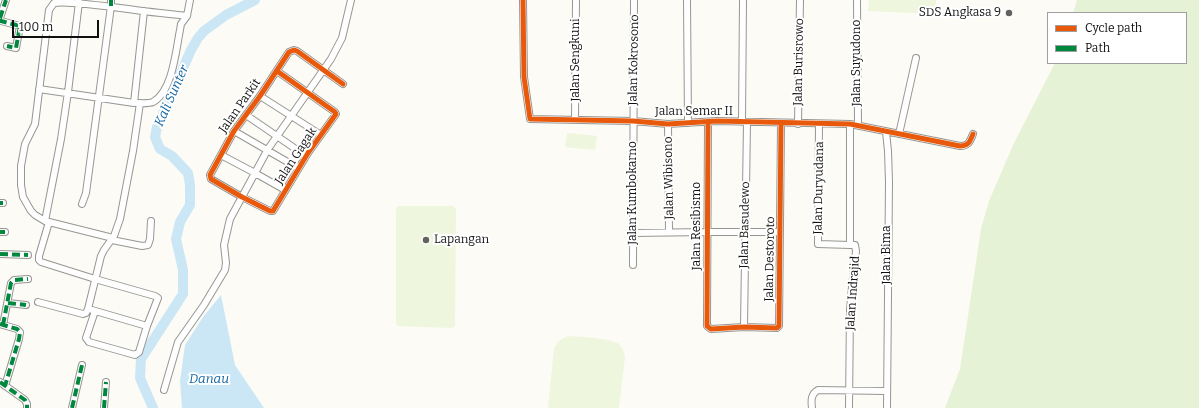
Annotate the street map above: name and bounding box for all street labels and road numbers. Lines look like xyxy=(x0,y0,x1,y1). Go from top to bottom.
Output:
street label: Jalan Kokrosono xyxy=(626,15,642,105)
street label: Jalan Sengkuni xyxy=(569,18,583,102)
street label: Jalan Burisrowo xyxy=(791,18,807,106)
street label: Jalan Suyudono xyxy=(850,20,864,106)
street label: Jalan Parkit xyxy=(216,76,264,136)
street label: Jalan Semar II xyxy=(655,105,733,119)
street label: Jalan Gagak xyxy=(272,125,320,187)
street label: Jalan Wibisono xyxy=(661,136,677,220)
street label: Jalan Kumbokarno xyxy=(626,141,640,245)
street label: Jalan Duryudana xyxy=(811,141,827,235)
street label: Jalan Basudewo xyxy=(737,181,753,269)
street label: Jalan Resibismo xyxy=(690,182,704,270)
street label: Jalan Destoroto xyxy=(762,216,778,302)
street label: Jalan Bima xyxy=(880,225,894,285)
street label: Jalan Indrajid xyxy=(843,255,863,331)

